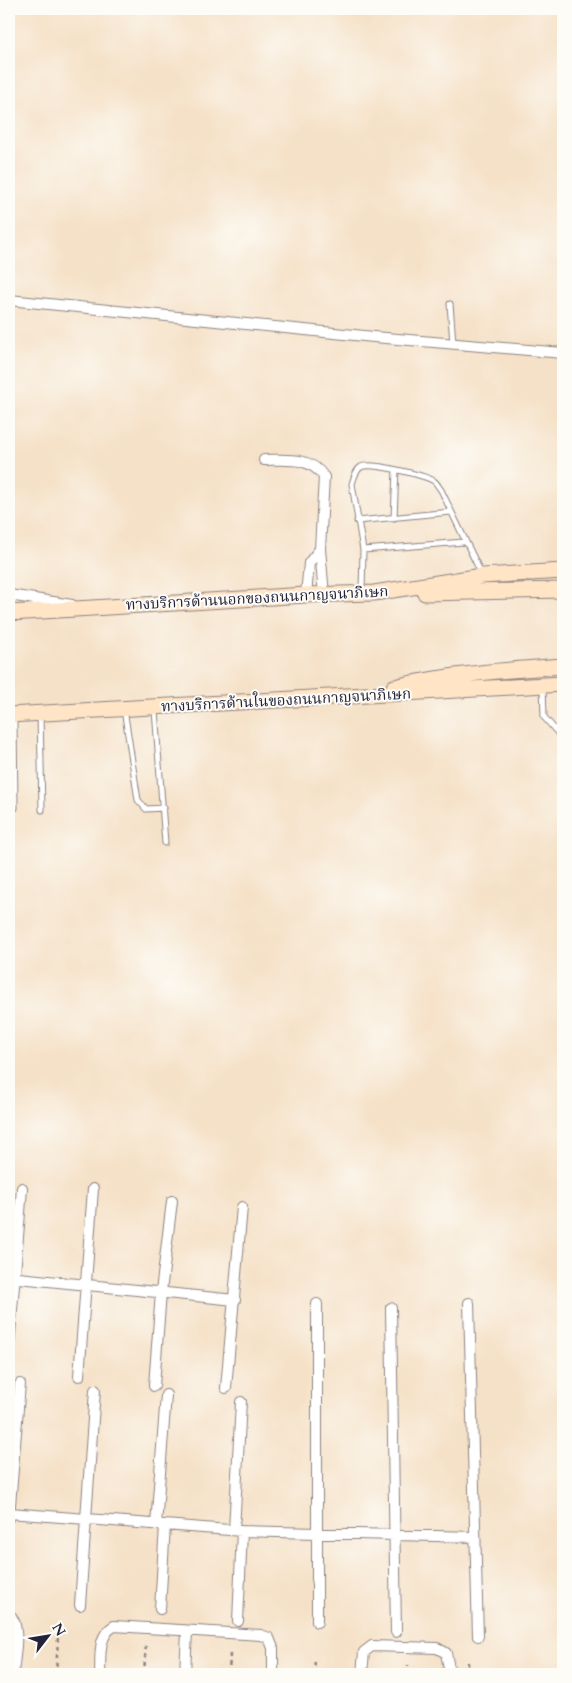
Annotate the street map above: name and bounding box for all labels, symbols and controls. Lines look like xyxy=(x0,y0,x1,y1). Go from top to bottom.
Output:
street label: ทางบริการด้านนอกของถนนกาญจนาภิเษก xyxy=(125,581,389,615)
street label: ทางบริการด้านในของถนนกาญจนาภิเษก xyxy=(160,682,412,717)
north arrow xyxy=(22,1610,72,1660)
text: N xyxy=(47,1619,70,1640)

